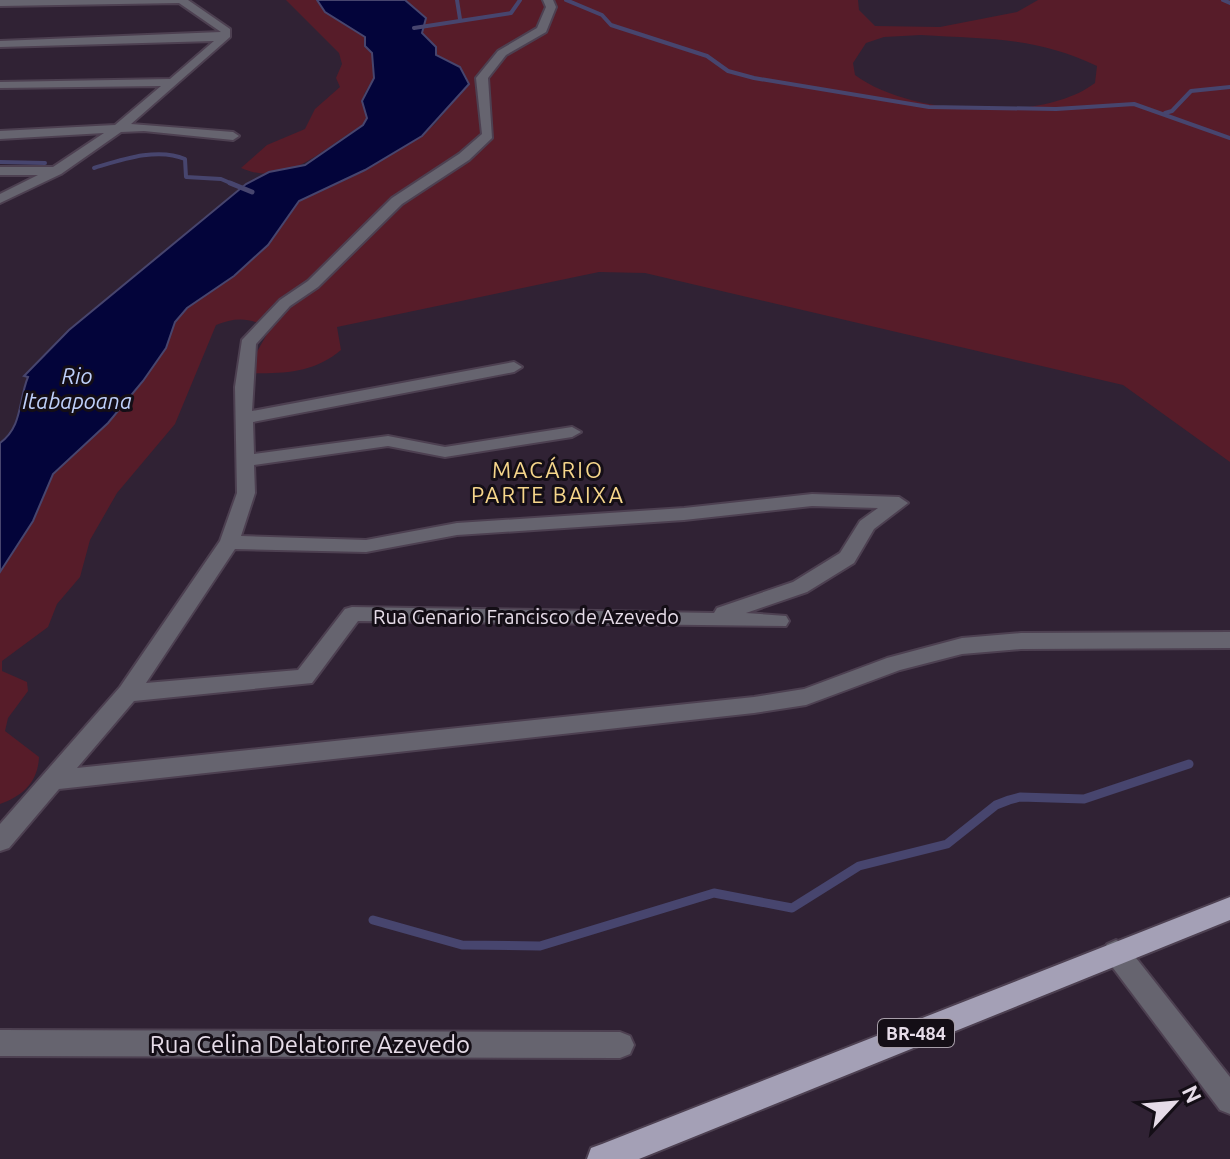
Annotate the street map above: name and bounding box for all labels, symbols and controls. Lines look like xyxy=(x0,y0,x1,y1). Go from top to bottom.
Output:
water label: Rio Itabapoana xyxy=(22,363,132,413)
district label: MACÁRIO PARTE BAIXA xyxy=(471,456,625,507)
street label: Rua Genario Francisco de Azevedo xyxy=(373,605,679,628)
road number: BR-484 xyxy=(878,1019,954,1047)
street label: Rua Celina Delatorre Azevedo xyxy=(150,1031,470,1058)
north arrow xyxy=(1134,1063,1214,1143)
text: N xyxy=(1178,1081,1207,1107)

